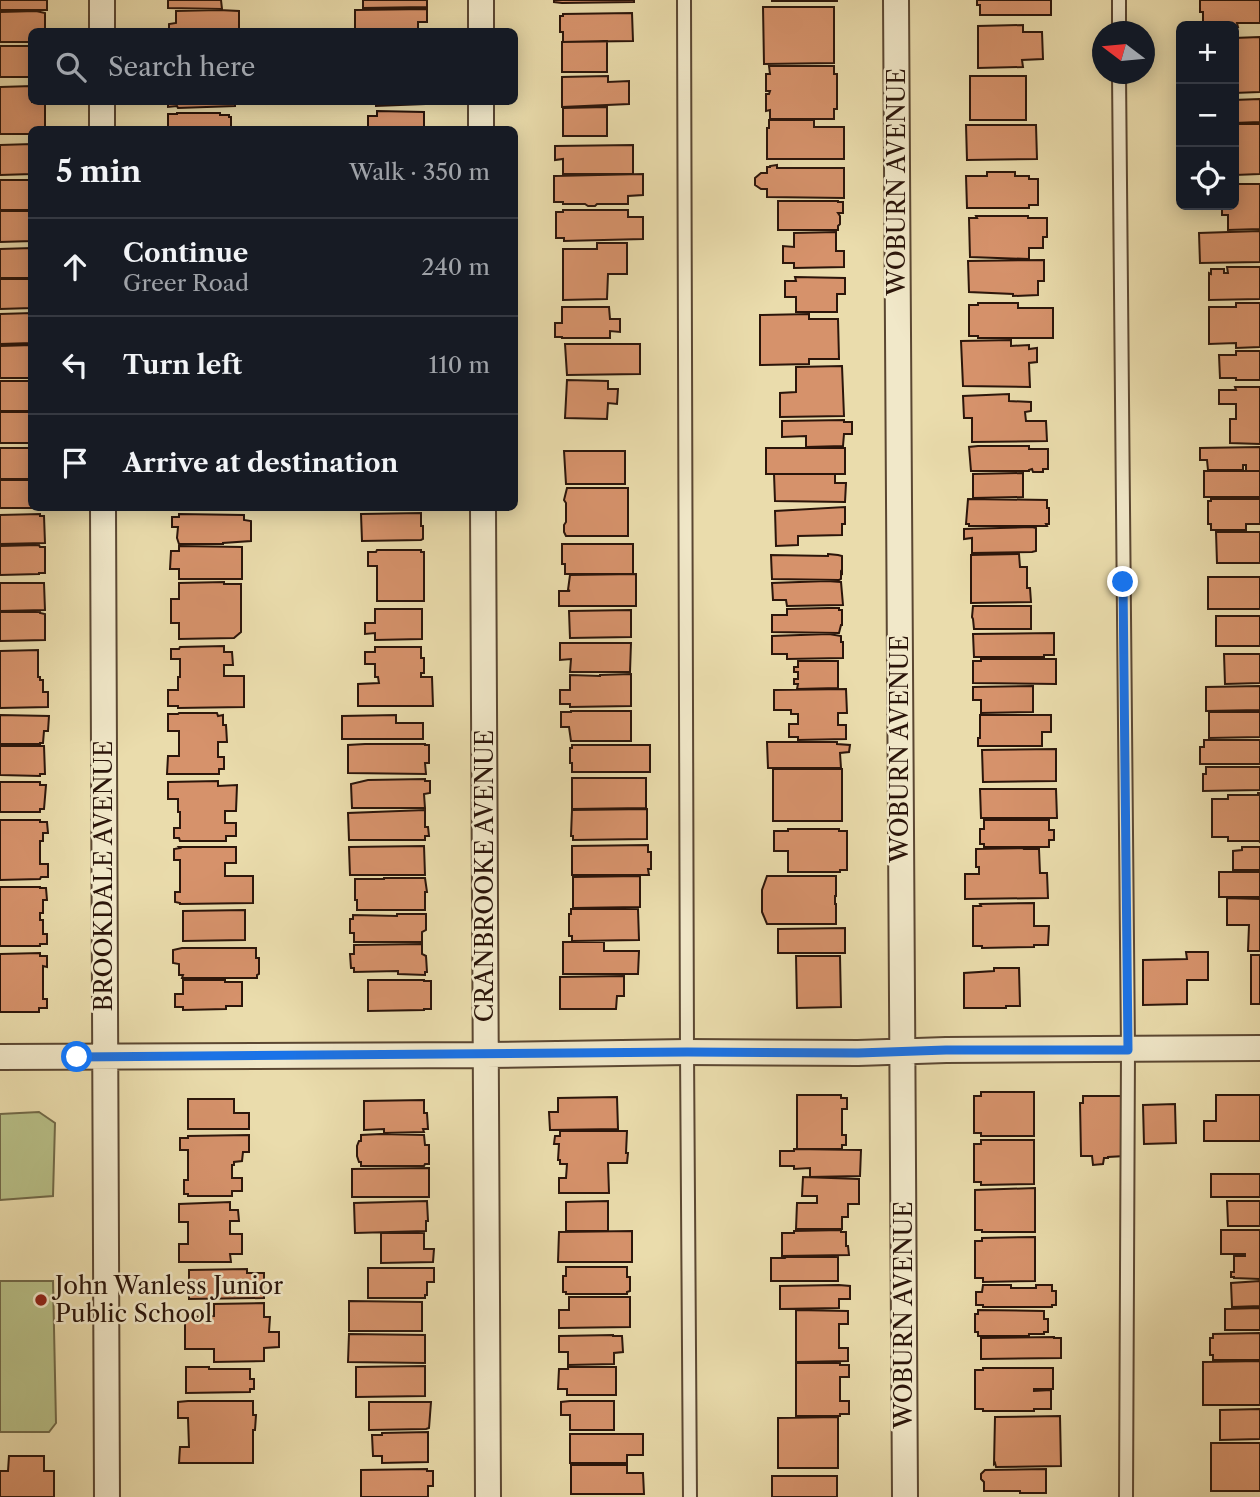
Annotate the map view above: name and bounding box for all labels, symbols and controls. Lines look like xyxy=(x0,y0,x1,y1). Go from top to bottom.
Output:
north arrow xyxy=(1092,21,1155,84)
map controls xyxy=(1176,21,1239,210)
button: + xyxy=(1176,21,1239,84)
search box xyxy=(28,28,518,105)
icon: search xyxy=(52,48,90,86)
text: Search here xyxy=(108,51,255,83)
street label: WOBURN AVENUE xyxy=(882,68,911,297)
button: − xyxy=(1176,84,1239,147)
button: locate xyxy=(1176,147,1239,210)
text: 5 min xyxy=(56,153,141,190)
text: Walk · 350 m xyxy=(349,158,490,186)
text: Continue xyxy=(123,237,248,269)
icon: ahead xyxy=(56,248,94,286)
text: 240 m xyxy=(421,253,490,281)
text: Greer Road xyxy=(123,269,249,297)
icon: left xyxy=(56,346,94,384)
text: Turn left xyxy=(123,349,242,381)
text: 110 m xyxy=(429,351,490,379)
icon: arrive xyxy=(56,444,94,482)
text: Arrive at destination xyxy=(123,447,398,479)
route end xyxy=(1107,566,1138,597)
street label: WOBURN AVENUE xyxy=(885,635,914,864)
street label: CRANBROOKE AVENUE xyxy=(470,730,499,1022)
street label: BROOKDALE AVENUE xyxy=(89,740,118,1012)
route start xyxy=(61,1041,92,1072)
street label: WOBURN AVENUE xyxy=(889,1201,918,1430)
place label: John Wanless Junior Public School xyxy=(51,1271,283,1328)
marker: John Wanless Junior Public School xyxy=(33,1292,49,1308)

